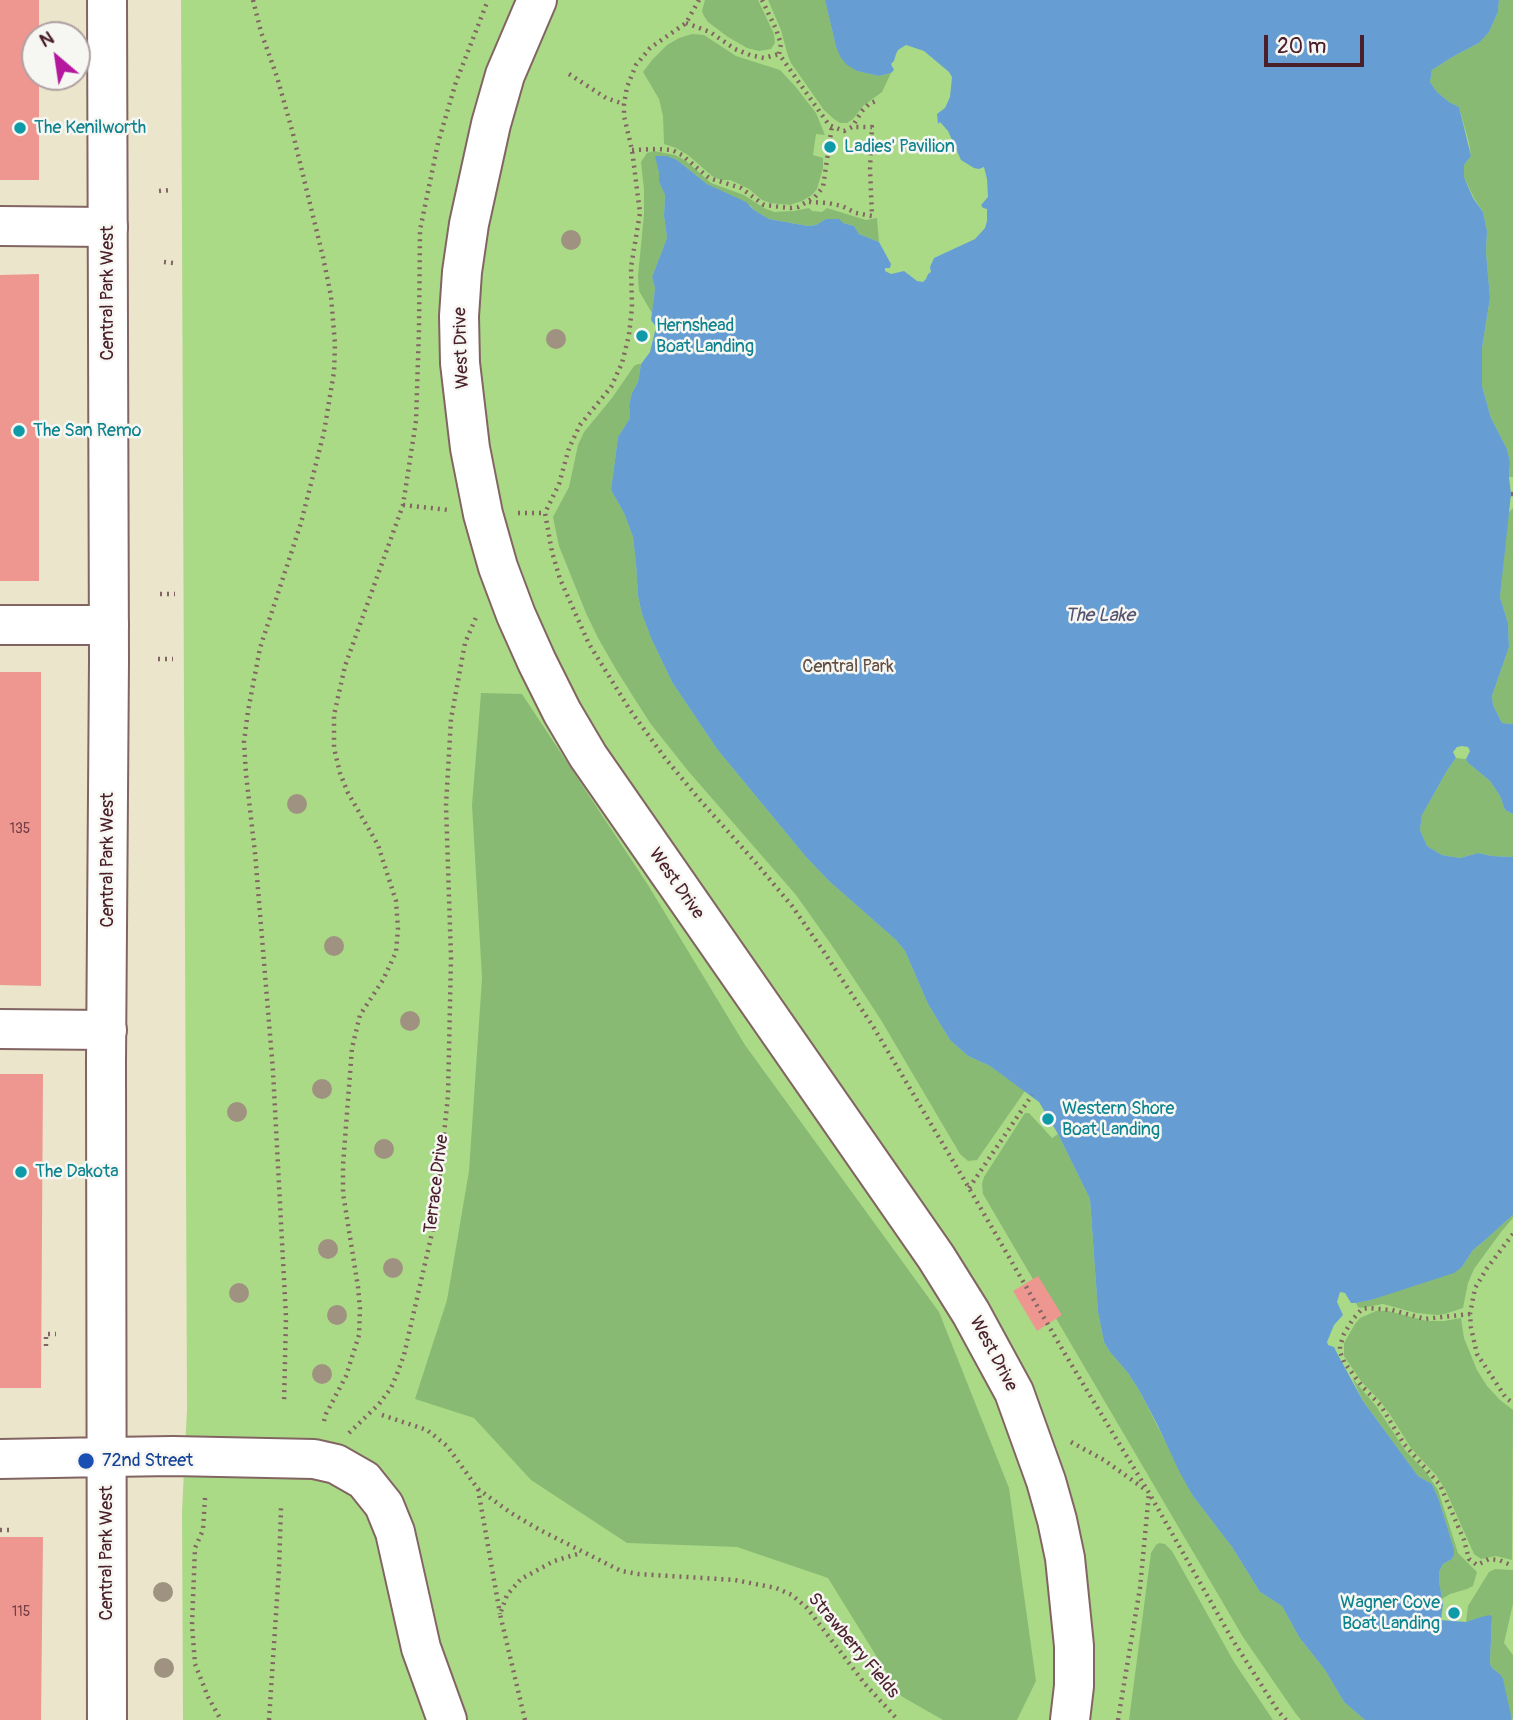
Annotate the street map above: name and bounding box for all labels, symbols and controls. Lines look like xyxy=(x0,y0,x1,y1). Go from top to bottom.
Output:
north arrow xyxy=(21,21,91,91)
scale bar xyxy=(1268,21,1368,65)
text: N xyxy=(35,26,58,53)
text: 20 m xyxy=(1277,33,1326,60)
place label: The Kenilworth xyxy=(34,117,146,139)
marker: The Kenilworth xyxy=(12,120,28,136)
place label: Ladies' Pavilion xyxy=(844,136,955,158)
marker: Ladies' Pavilion xyxy=(822,139,838,155)
street label: Central Park West xyxy=(97,226,119,360)
street label: West Drive xyxy=(450,307,474,389)
place label: Hernshead Boat Landing xyxy=(656,315,754,358)
marker: Hernshead Boat Landing xyxy=(634,328,650,344)
place label: The San Remo xyxy=(33,420,141,442)
marker: The San Remo xyxy=(11,423,27,439)
water label: The Lake xyxy=(1065,605,1135,627)
park label: Central Park xyxy=(802,656,894,678)
street label: Central Park West xyxy=(97,793,119,927)
house number: 135 xyxy=(10,821,30,837)
street label: West Drive xyxy=(644,844,708,924)
place label: Western Shore Boat Landing xyxy=(1062,1098,1174,1140)
marker: Western Shore Boat Landing xyxy=(1040,1111,1056,1127)
street label: Terrace Drive xyxy=(420,1133,454,1235)
place label: The Dakota xyxy=(35,1161,119,1183)
marker: The Dakota xyxy=(13,1164,29,1180)
street label: West Drive xyxy=(964,1313,1022,1395)
place label: 72nd Street xyxy=(102,1450,193,1472)
marker: 72nd Street xyxy=(76,1451,96,1471)
street label: Central Park West xyxy=(96,1486,118,1620)
street label: Strawberry Fields xyxy=(803,1589,903,1703)
place label: Wagner Cove Boat Landing xyxy=(1340,1592,1440,1634)
house number: 115 xyxy=(12,1604,30,1620)
marker: Wagner Cove Boat Landing xyxy=(1446,1605,1462,1621)

